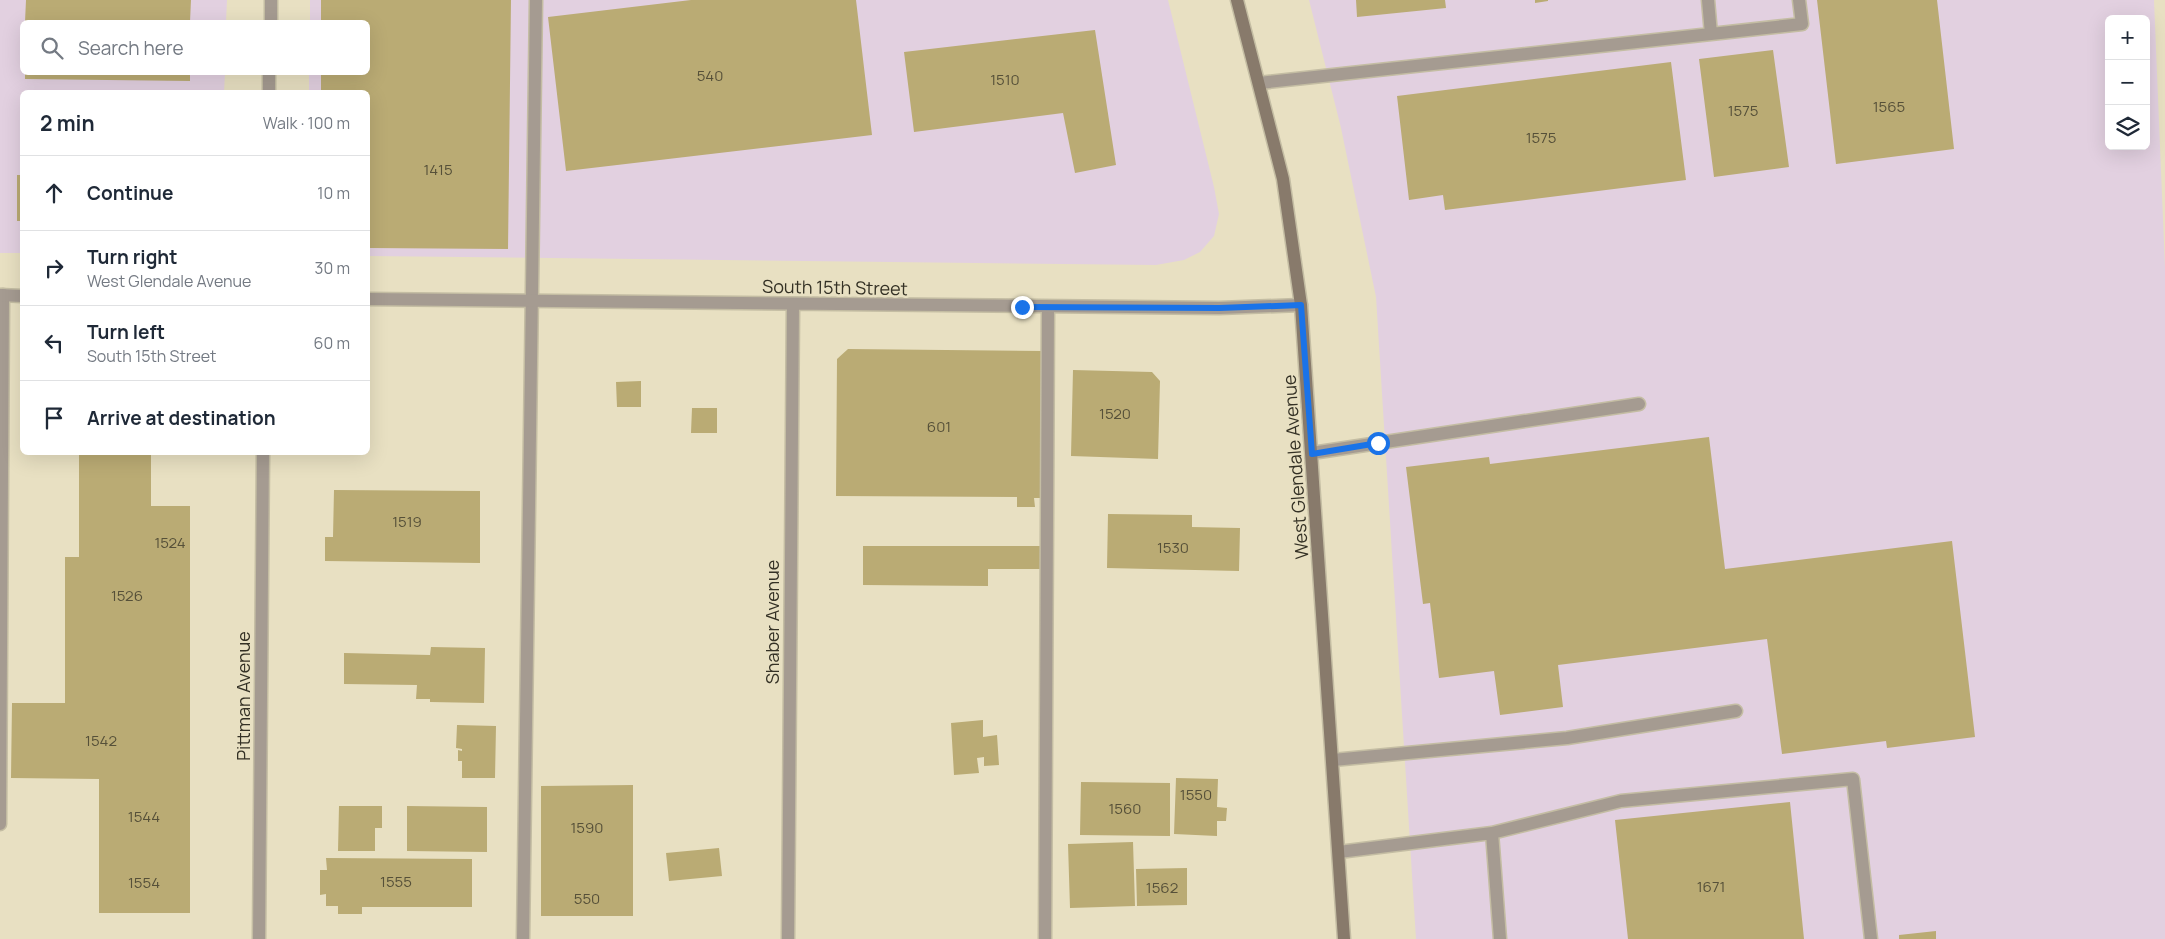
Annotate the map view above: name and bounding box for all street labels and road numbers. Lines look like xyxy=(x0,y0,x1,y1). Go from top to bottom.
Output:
street label: South 15th Street xyxy=(762,274,908,300)
street label: West Glendale Avenue xyxy=(1277,374,1313,560)
street label: Shaber Avenue xyxy=(760,560,784,684)
street label: Pittman Avenue xyxy=(231,631,255,761)

